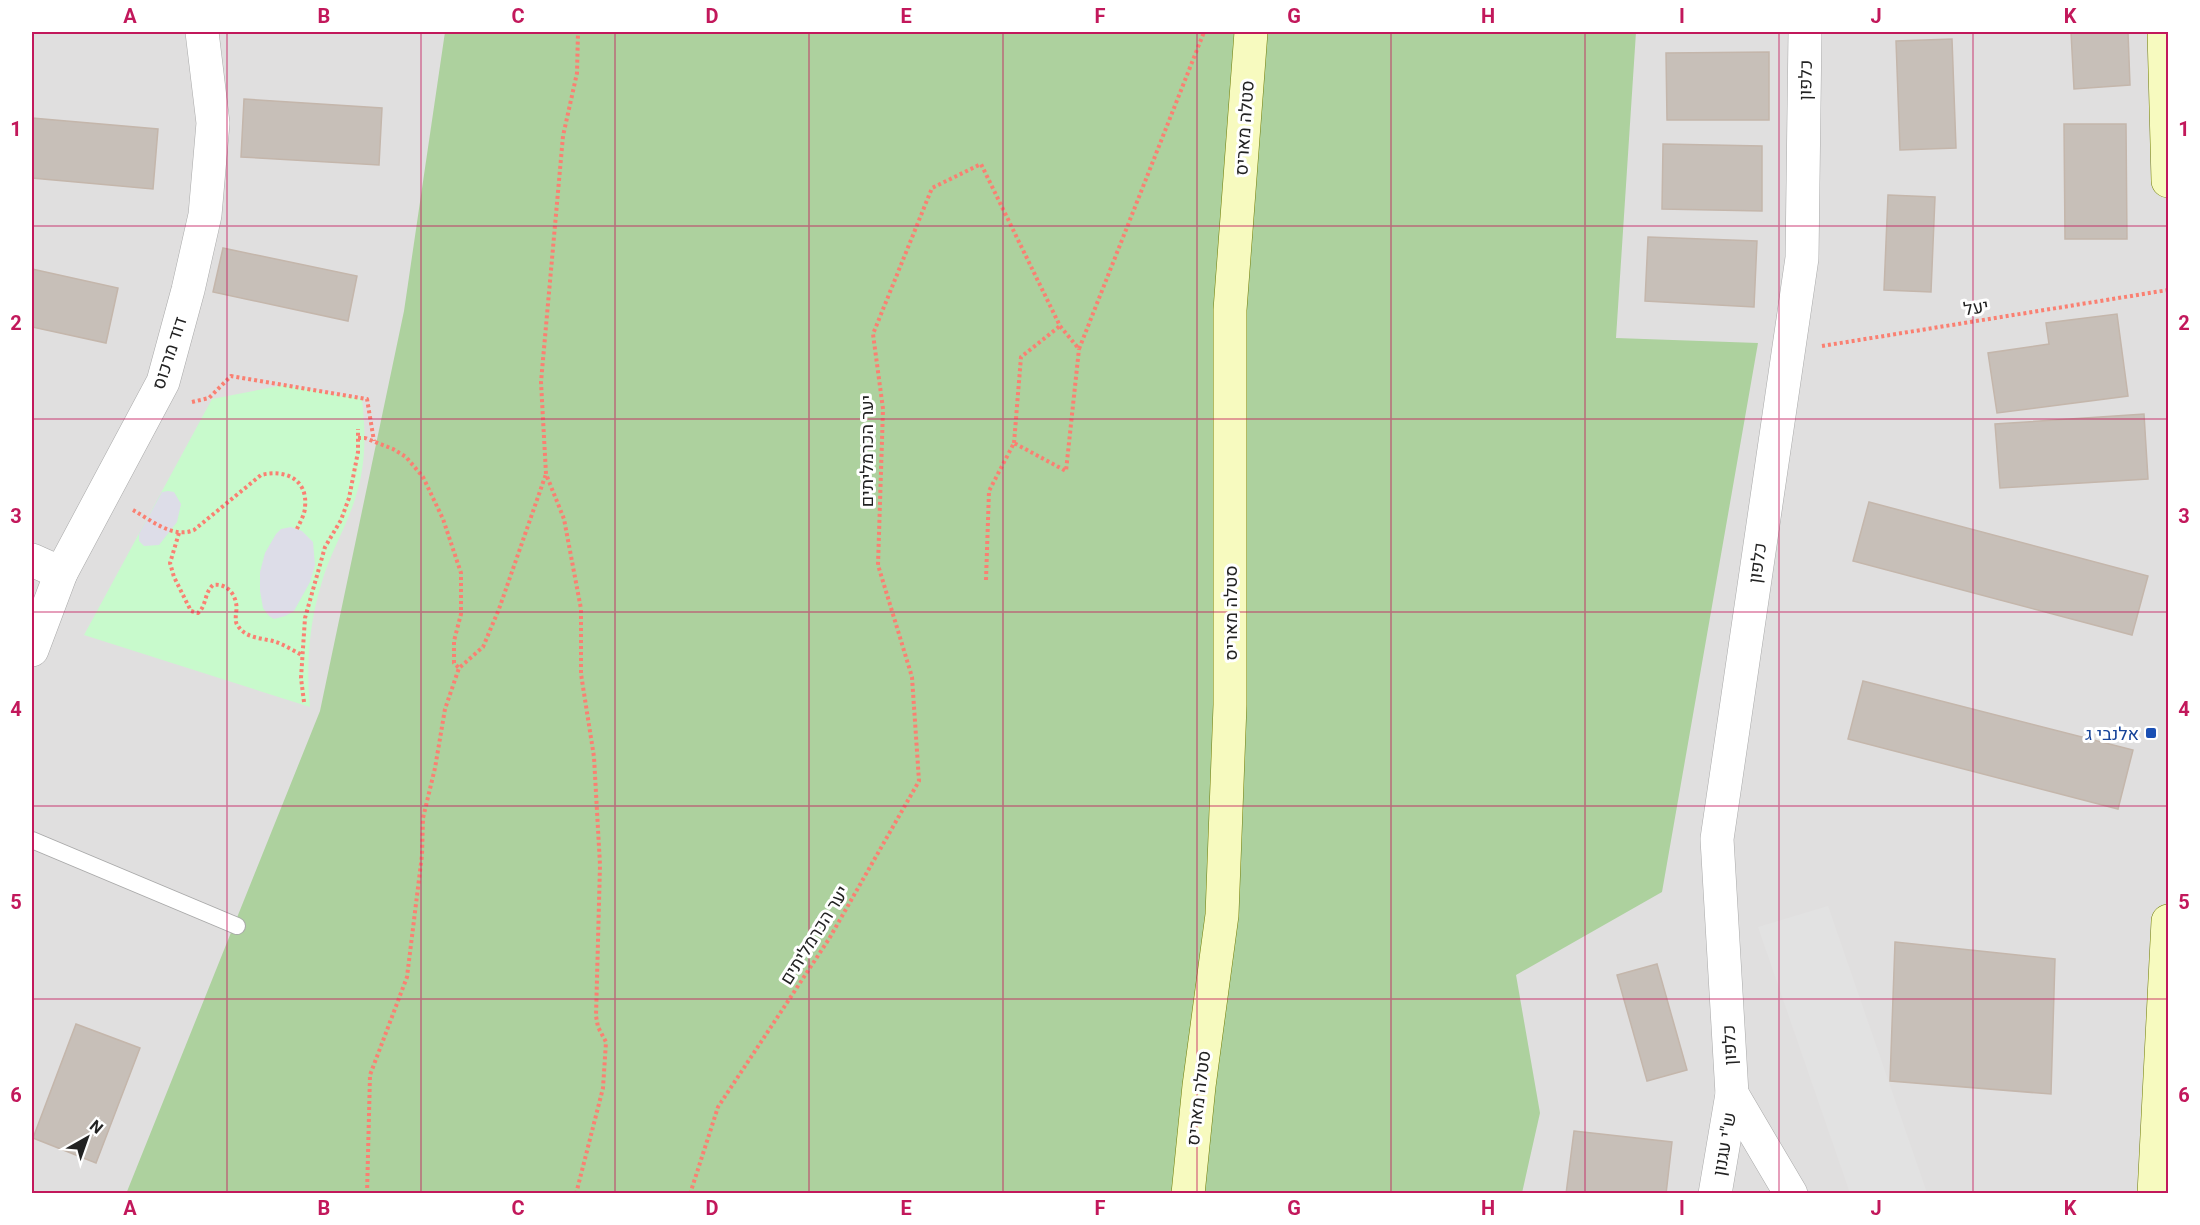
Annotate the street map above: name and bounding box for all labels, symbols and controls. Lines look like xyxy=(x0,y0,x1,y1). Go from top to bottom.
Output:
text: A xyxy=(123,4,137,28)
text: B xyxy=(318,4,330,28)
text: C xyxy=(511,4,525,28)
text: D xyxy=(706,4,719,28)
text: E xyxy=(900,4,912,28)
text: F xyxy=(1095,4,1106,28)
text: G xyxy=(1287,4,1301,28)
text: H xyxy=(1481,4,1495,28)
text: I xyxy=(1679,4,1685,28)
text: J xyxy=(1870,4,1882,28)
text: K xyxy=(2064,4,2077,28)
street label: כלפון xyxy=(1794,59,1816,101)
street label: סטלה מאריס xyxy=(1230,80,1258,176)
text: 1 xyxy=(10,117,22,141)
text: 1 xyxy=(2178,117,2190,141)
street label: יעל xyxy=(1962,295,1990,319)
text: 2 xyxy=(10,311,22,335)
text: 2 xyxy=(2178,311,2190,335)
street label: דוד מרכוס xyxy=(147,314,191,392)
street label: יער הכרמליתים xyxy=(856,395,877,507)
text: 3 xyxy=(10,504,22,528)
text: 3 xyxy=(2178,504,2190,528)
street label: כלפון xyxy=(1744,541,1770,585)
street label: סטלה מאריס xyxy=(1220,565,1241,661)
text: 4 xyxy=(10,697,22,721)
text: 4 xyxy=(2178,697,2190,721)
place label: אלנבי ג xyxy=(2085,723,2139,744)
marker: אלנבי ג xyxy=(2144,726,2158,740)
street label: יער הכרמליתים xyxy=(775,882,853,988)
text: 5 xyxy=(10,890,22,914)
text: 5 xyxy=(2178,890,2190,914)
street label: כלפון xyxy=(1717,1024,1741,1066)
street label: סטלה מאריס xyxy=(1182,1049,1214,1147)
text: 6 xyxy=(10,1083,22,1107)
text: 6 xyxy=(2178,1083,2190,1107)
north arrow xyxy=(57,1108,117,1168)
street label: ש"י עגנון xyxy=(1708,1110,1740,1178)
text: N xyxy=(86,1116,107,1138)
text: A xyxy=(123,1196,137,1220)
text: B xyxy=(318,1196,330,1220)
text: C xyxy=(511,1196,525,1220)
text: D xyxy=(706,1196,719,1220)
text: E xyxy=(900,1196,912,1220)
text: F xyxy=(1095,1196,1106,1220)
text: G xyxy=(1287,1196,1301,1220)
text: H xyxy=(1481,1196,1495,1220)
text: I xyxy=(1679,1196,1685,1220)
text: J xyxy=(1870,1196,1882,1220)
text: K xyxy=(2064,1196,2077,1220)

